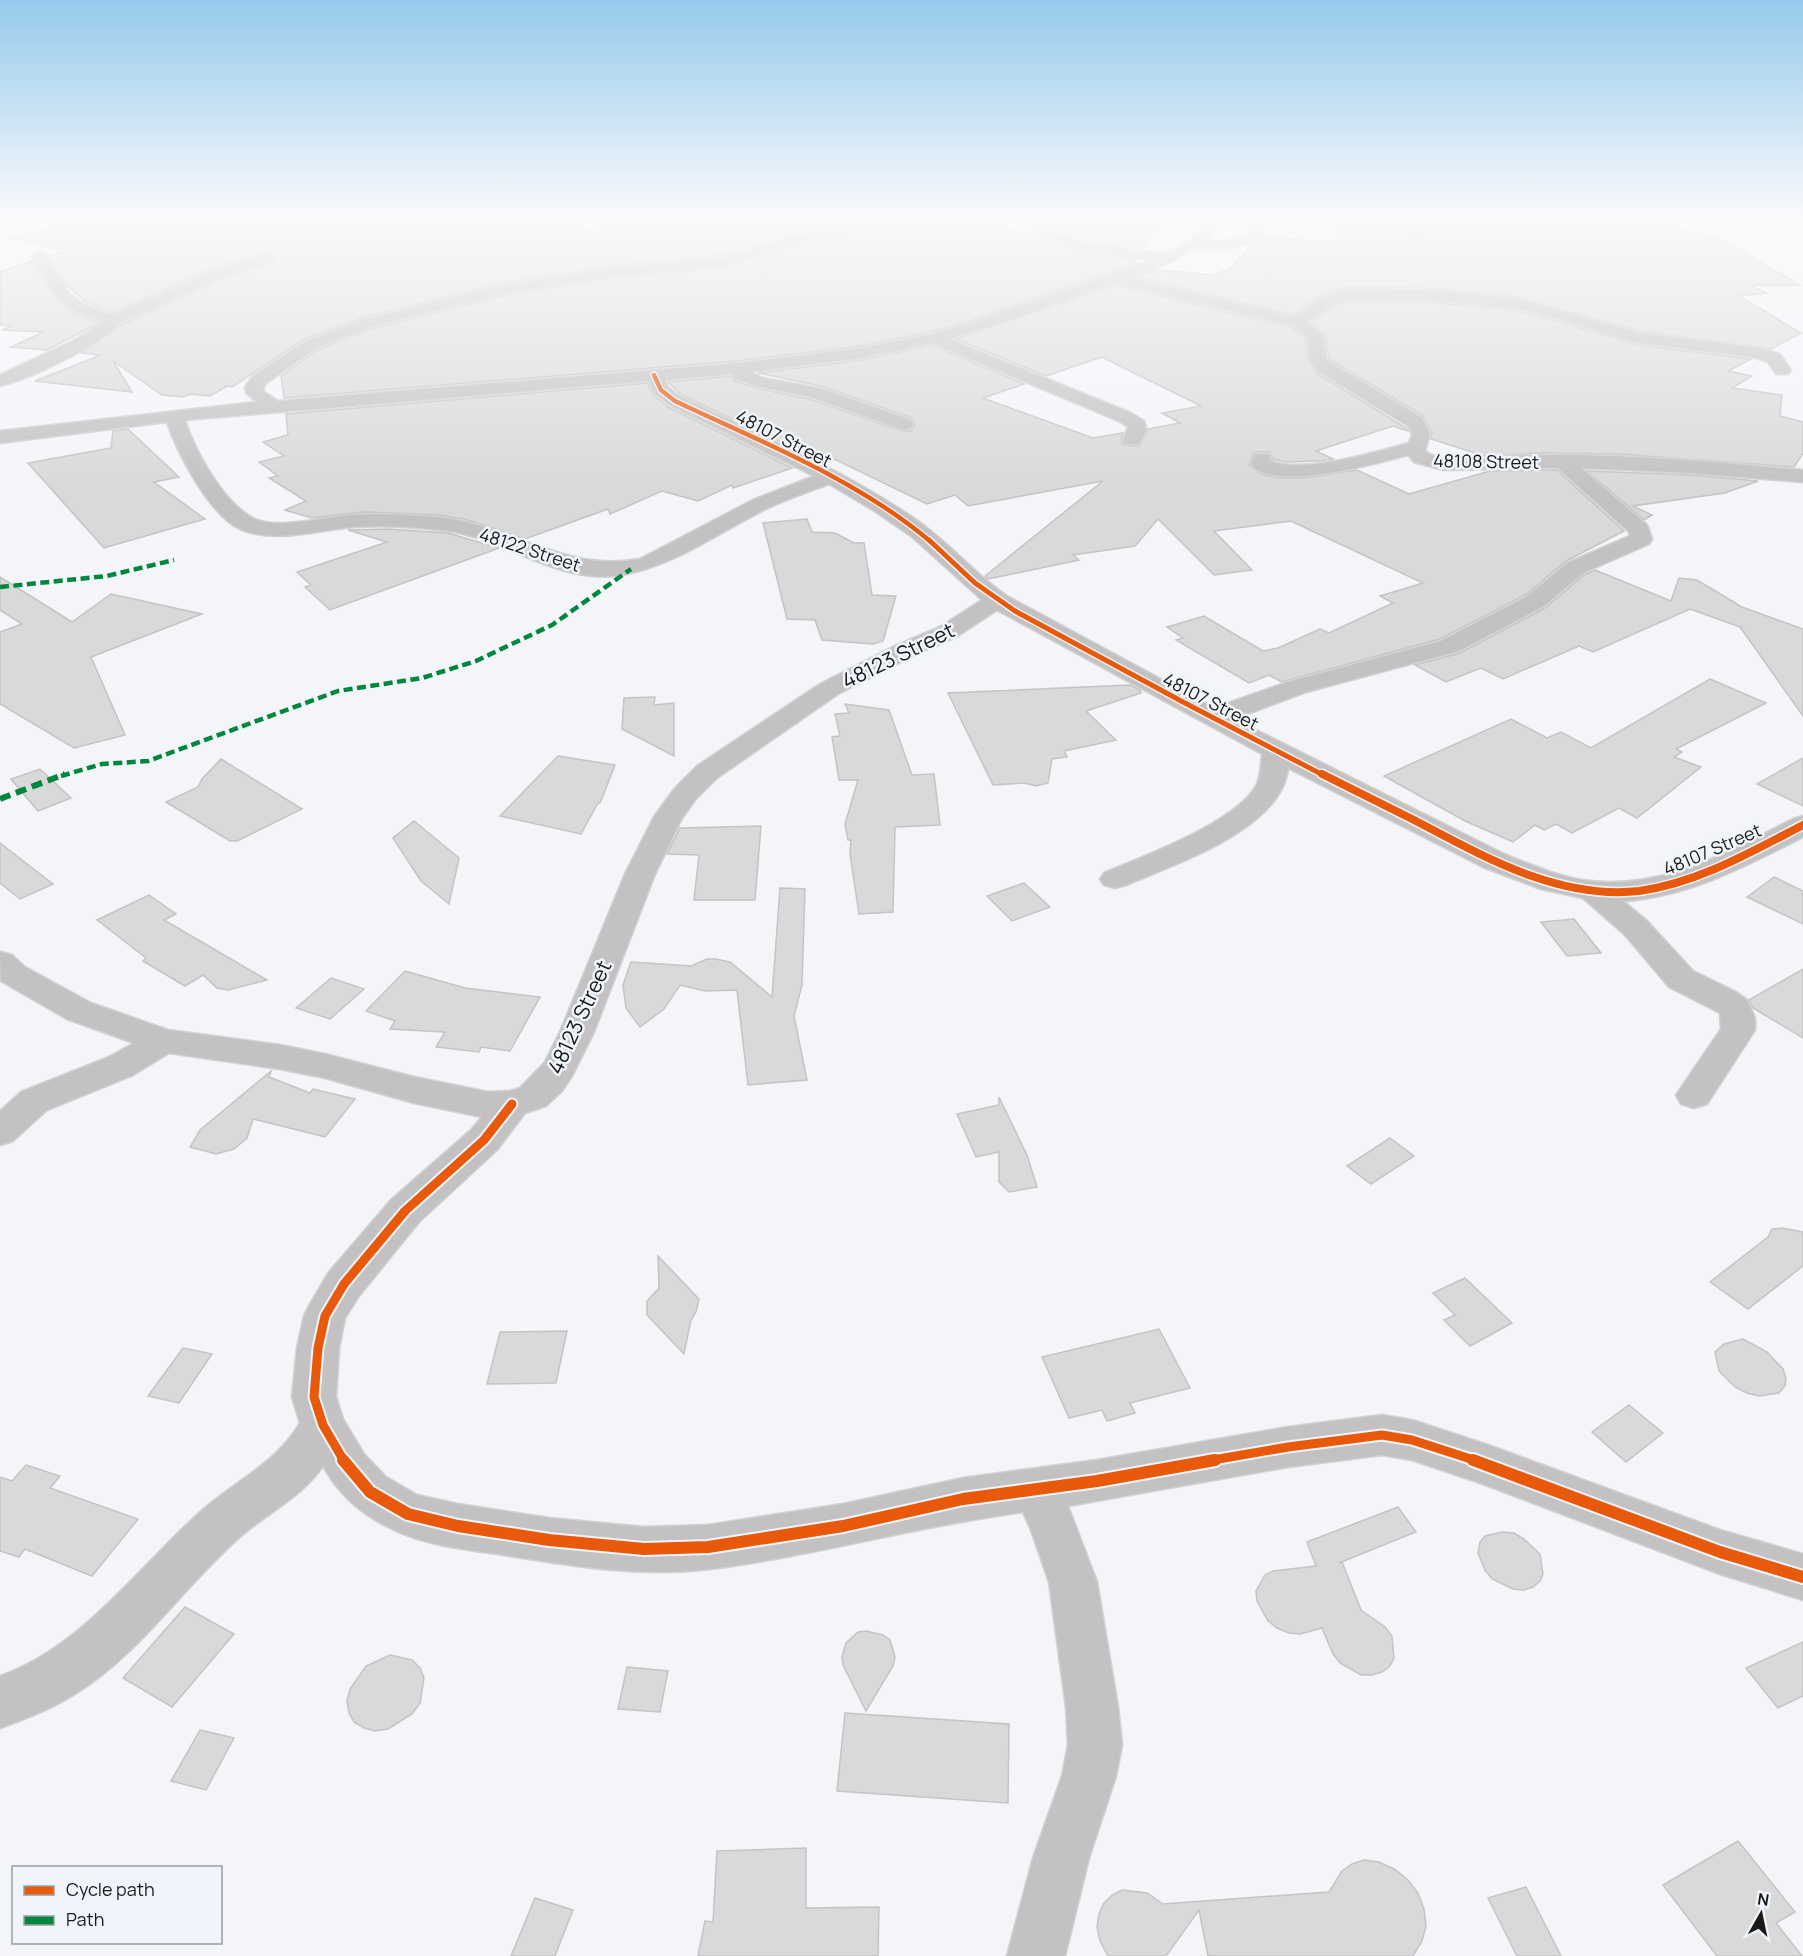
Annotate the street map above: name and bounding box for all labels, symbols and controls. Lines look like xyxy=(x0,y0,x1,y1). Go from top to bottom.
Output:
street label: 48107 Street xyxy=(732,404,836,472)
street label: 48108 Street xyxy=(1433,448,1539,474)
street label: 48122 Street xyxy=(476,521,584,577)
street label: 48123 Street xyxy=(837,616,959,694)
street label: 48107 Street xyxy=(1159,667,1263,735)
street label: 48107 Street xyxy=(1659,818,1765,880)
street label: 48123 Street xyxy=(540,956,618,1078)
legend xyxy=(12,1866,222,1944)
text: Cycle path xyxy=(66,1877,155,1901)
north arrow xyxy=(1731,1884,1791,1944)
text: N xyxy=(1756,1887,1771,1911)
text: Path xyxy=(66,1907,104,1931)

